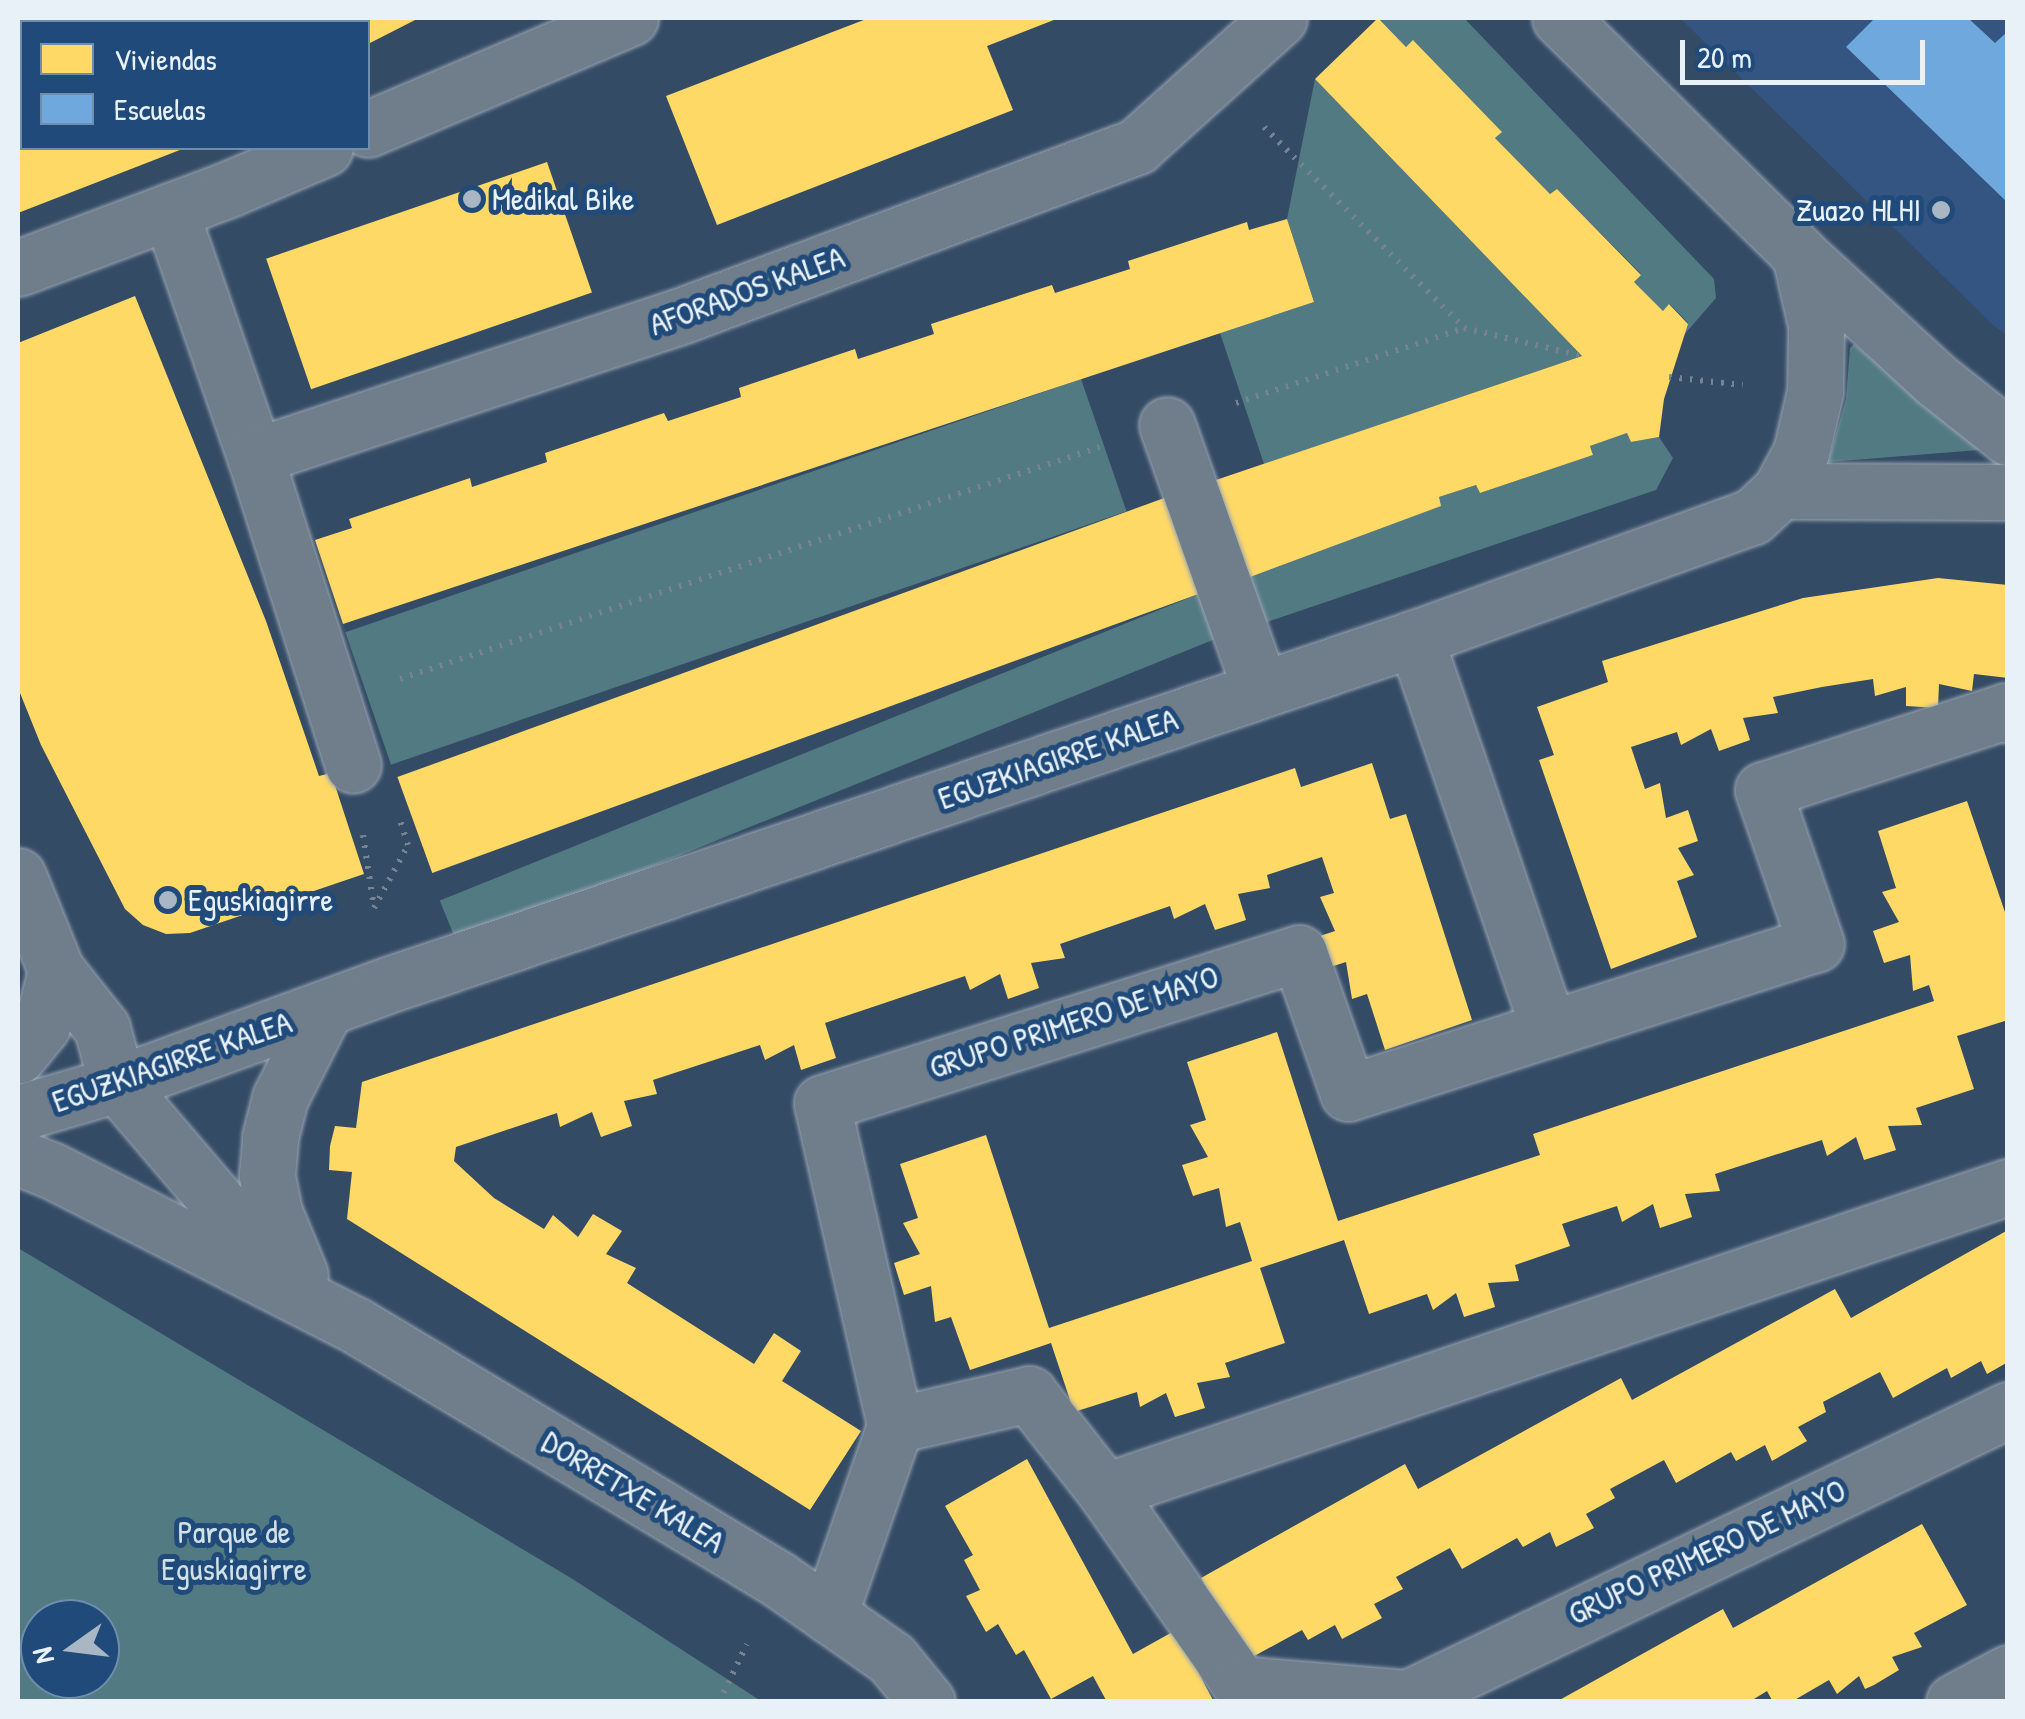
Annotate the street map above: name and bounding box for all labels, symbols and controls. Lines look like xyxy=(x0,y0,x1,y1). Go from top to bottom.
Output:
legend xyxy=(20,20,370,150)
scale bar xyxy=(1685,20,1930,82)
text: 20 m xyxy=(1697,37,1752,77)
text: Viviendas xyxy=(114,39,217,79)
text: Escuelas xyxy=(114,89,206,129)
place label: Medikal Bike xyxy=(492,180,635,218)
marker: Medikal Bike xyxy=(461,188,483,210)
place label: Zuazo HLHI xyxy=(1796,191,1921,229)
marker: Zuazo HLHI xyxy=(1930,199,1952,221)
street label: AFORADOS KALEA xyxy=(644,238,850,344)
street label: EGUZKIAGIRRE KALEA xyxy=(933,700,1183,818)
place label: Eguskiagirre xyxy=(188,881,333,919)
marker: Eguskiagirre xyxy=(157,889,179,911)
street label: GRUPO PRIMERO DE MAYO xyxy=(925,957,1223,1087)
street label: EGUZKIAGIRRE KALEA xyxy=(47,1003,297,1121)
street label: DORRETXE KALEA xyxy=(535,1423,731,1561)
street label: GRUPO PRIMERO DE MAYO xyxy=(1562,1471,1852,1633)
park label: Parque de Eguskiagirre xyxy=(161,1514,307,1589)
north arrow xyxy=(20,1599,120,1699)
text: N xyxy=(23,1644,63,1668)

